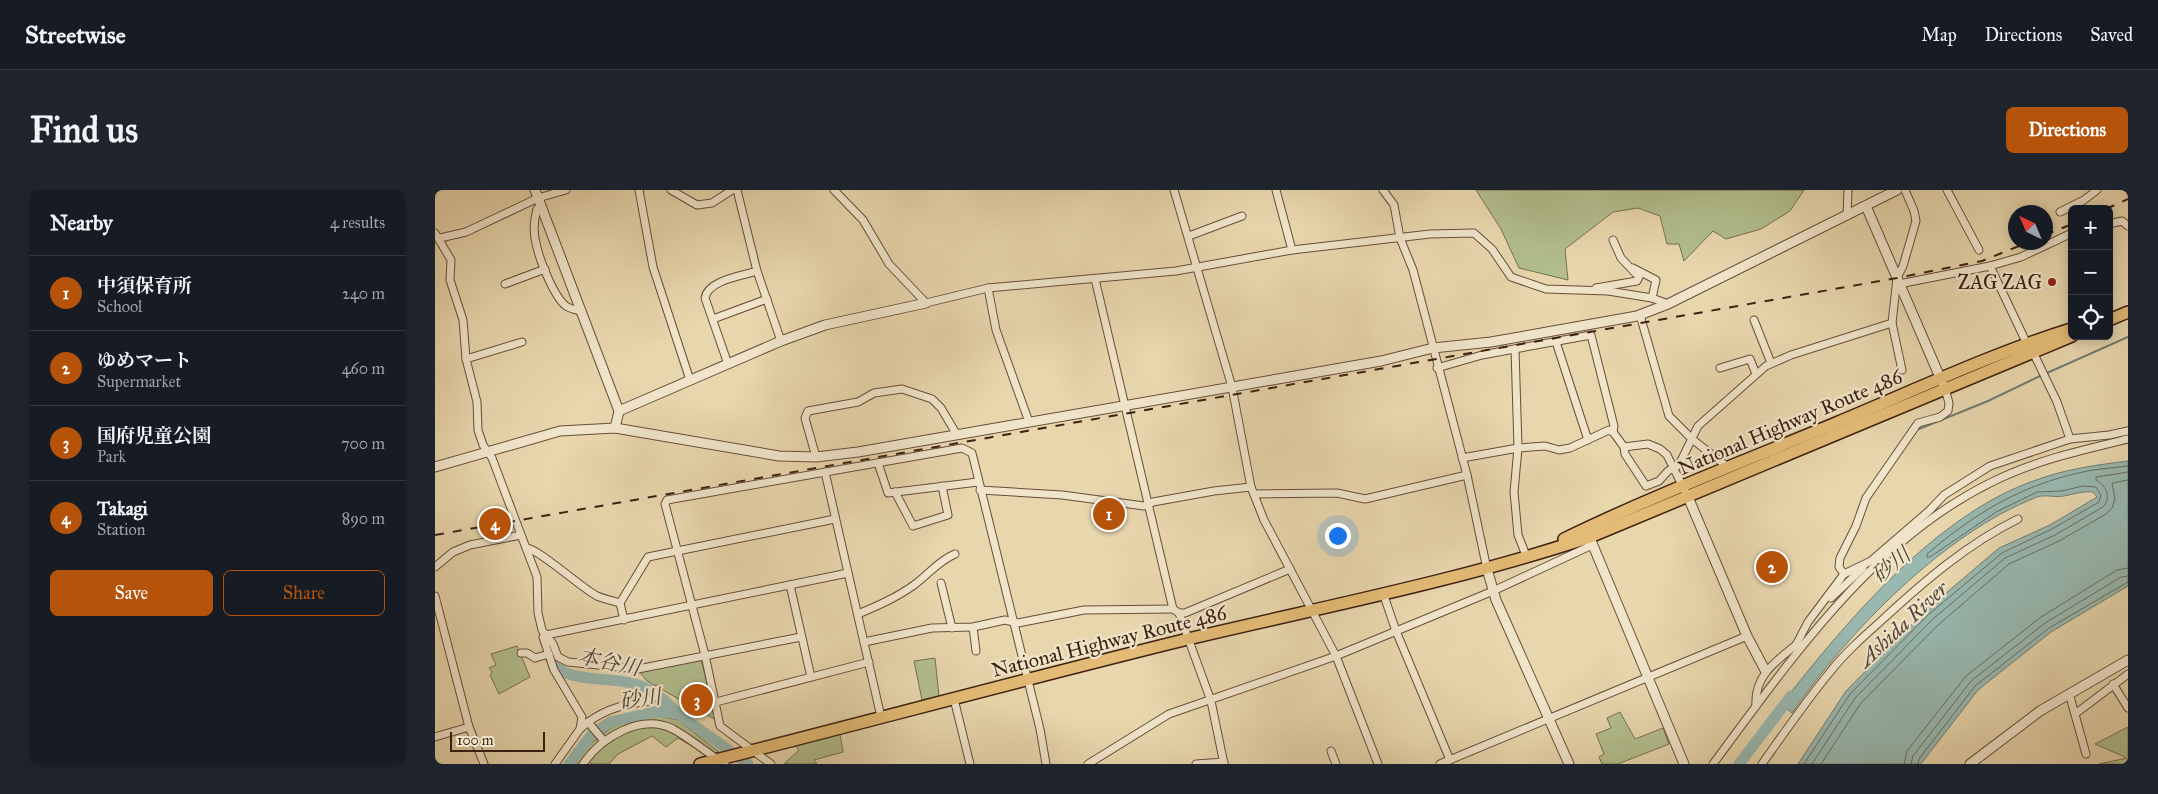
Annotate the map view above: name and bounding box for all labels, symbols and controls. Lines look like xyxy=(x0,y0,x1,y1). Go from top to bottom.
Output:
text: Streetwise xyxy=(25,20,126,50)
text: Map xyxy=(1921,24,1957,46)
text: Directions xyxy=(1985,24,2062,46)
text: Saved xyxy=(2090,24,2133,46)
button: Directions xyxy=(2006,107,2128,153)
text: Find us xyxy=(30,109,138,152)
north arrow xyxy=(2008,205,2053,250)
map controls xyxy=(2068,205,2113,340)
button: + xyxy=(2068,205,2113,250)
text: Nearby xyxy=(50,210,113,236)
text: 4 results xyxy=(330,213,385,232)
button: − xyxy=(2068,250,2113,295)
place label: ZAG ZAG xyxy=(1958,270,2042,294)
text: 中須保育所 xyxy=(97,274,192,297)
marker: ZAG ZAG xyxy=(2046,276,2058,288)
text: 1 xyxy=(63,284,69,303)
text: 240 m xyxy=(342,284,385,303)
button: locate xyxy=(2068,295,2113,340)
text: School xyxy=(97,297,142,316)
text: ゆめマート xyxy=(97,349,192,372)
text: 2 xyxy=(62,359,70,378)
text: 460 m xyxy=(342,359,385,378)
street label: National Highway Route 486 xyxy=(1674,364,1907,481)
text: Supermarket xyxy=(97,372,181,391)
text: 国府児童公園 xyxy=(97,424,211,447)
text: 3 xyxy=(63,434,69,453)
text: 700 m xyxy=(341,434,385,453)
text: Park xyxy=(97,447,126,466)
pin: 1 xyxy=(1093,495,1125,533)
text: Takagi xyxy=(97,497,148,520)
pin: 4 xyxy=(479,505,511,543)
text: 4 xyxy=(62,509,70,528)
text: 890 m xyxy=(342,509,385,528)
text: Station xyxy=(97,520,145,539)
your location xyxy=(1325,523,1351,549)
water label: 砂川 xyxy=(1866,540,1917,588)
pin: 2 xyxy=(1756,548,1788,586)
button: Save xyxy=(50,570,213,616)
button: Share xyxy=(223,570,385,616)
water label: Ashida River xyxy=(1851,575,1954,674)
street label: National Highway Route 486 xyxy=(989,600,1230,683)
water label: 本谷川 xyxy=(575,643,644,682)
pin: 3 xyxy=(681,681,713,719)
water label: 砂川 xyxy=(617,683,665,715)
scale bar xyxy=(450,729,545,752)
text: 100 m xyxy=(457,732,494,749)

